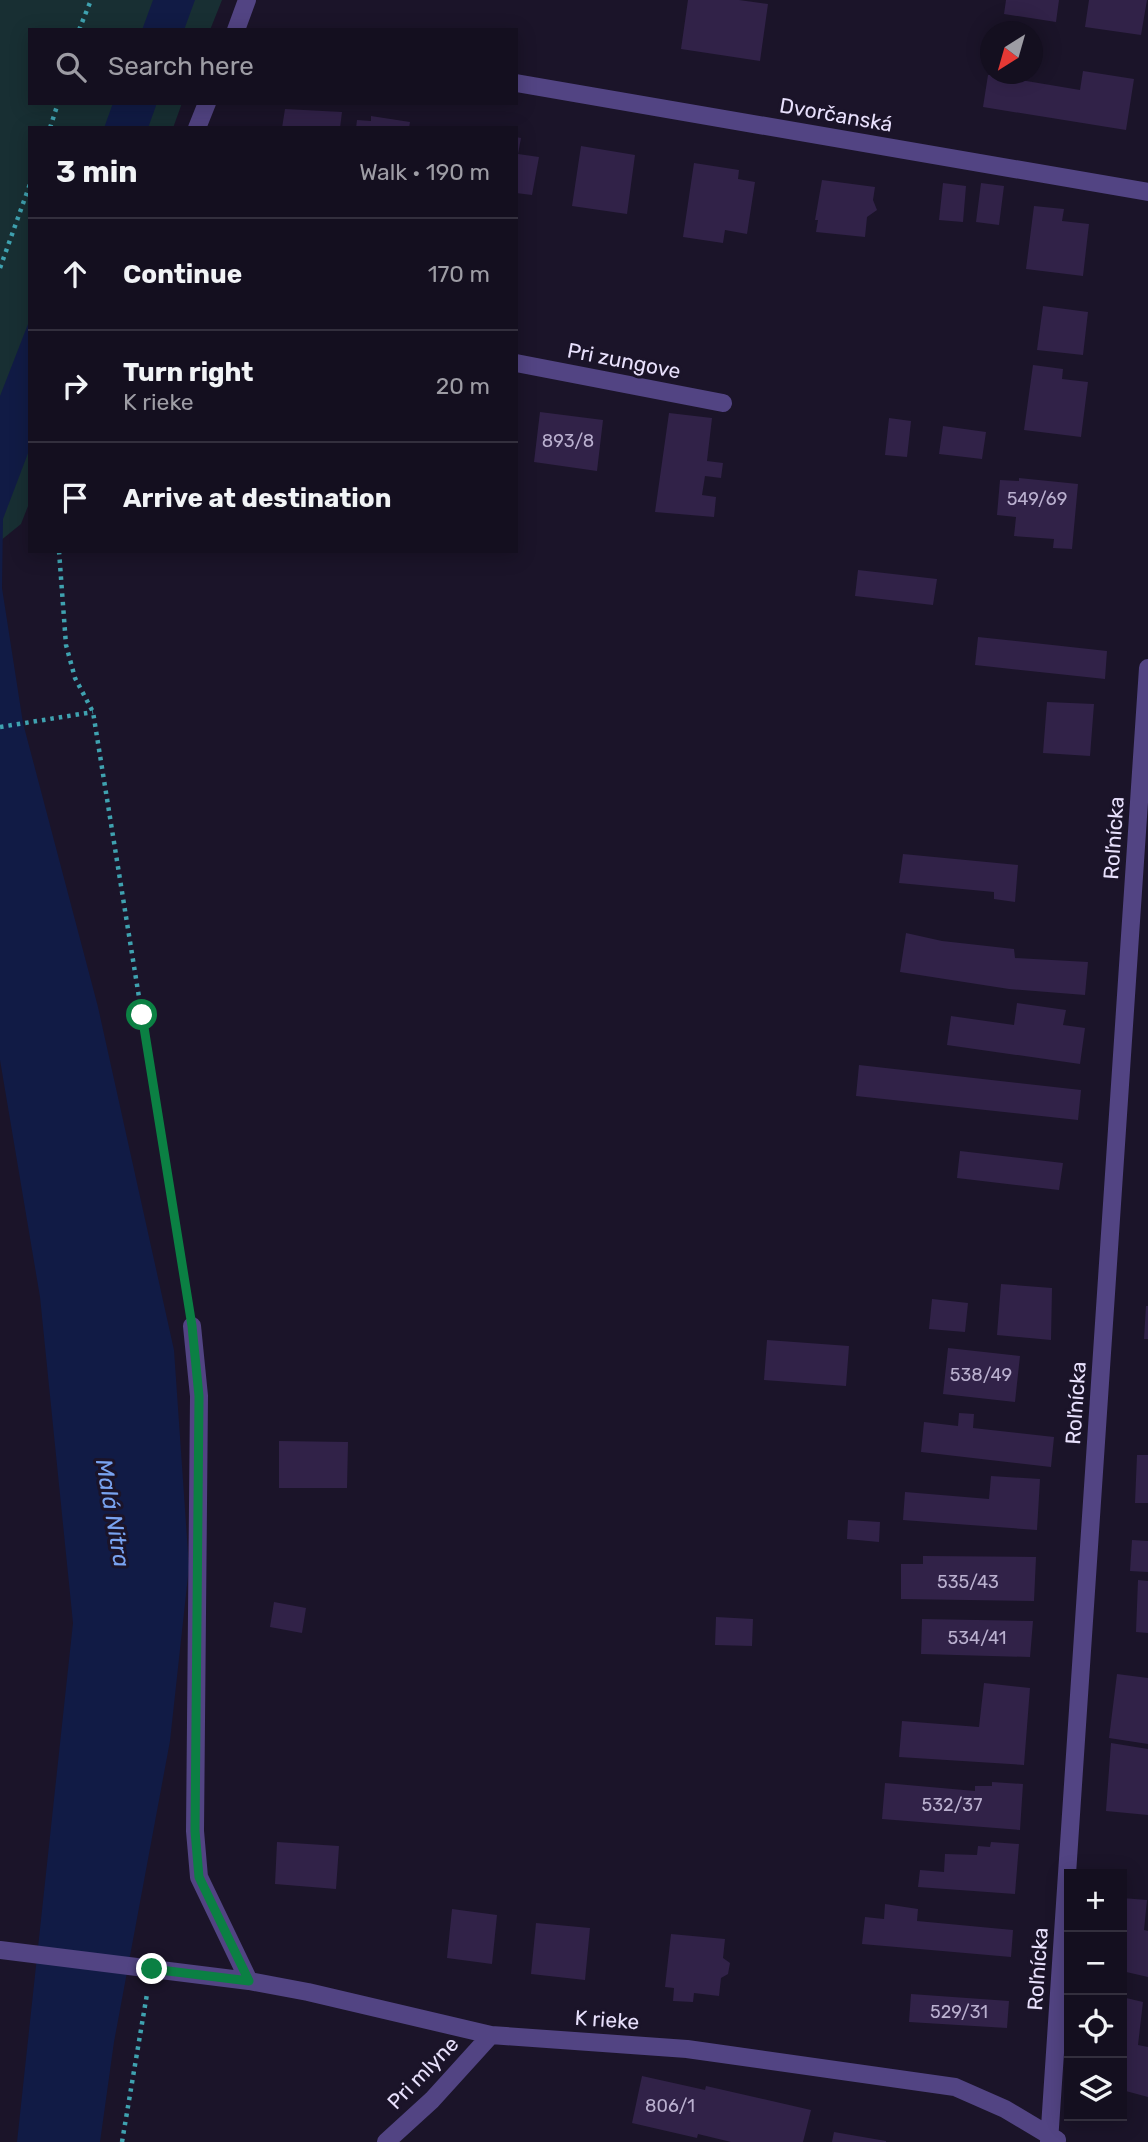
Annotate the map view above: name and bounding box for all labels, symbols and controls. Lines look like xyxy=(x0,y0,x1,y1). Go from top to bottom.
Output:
north arrow xyxy=(980,21,1043,84)
search box xyxy=(28,28,518,105)
icon: search xyxy=(52,48,90,86)
text: Search here xyxy=(108,51,254,82)
street label: Dvorčanská xyxy=(778,92,895,137)
text: 3 min xyxy=(56,154,138,190)
text: Walk · 190 m xyxy=(359,158,490,186)
icon: ahead xyxy=(56,255,94,293)
text: Continue xyxy=(123,259,242,290)
text: 170 m xyxy=(428,260,490,288)
street label: Pri zungove xyxy=(565,337,683,384)
text: Turn right xyxy=(123,357,253,388)
icon: right xyxy=(56,367,94,405)
text: 20 m xyxy=(436,372,490,400)
text: K rieke xyxy=(123,388,194,416)
house number: 893/8 xyxy=(542,430,594,452)
icon: arrive xyxy=(56,479,94,517)
text: Arrive at destination xyxy=(123,483,391,514)
house number: 549/69 xyxy=(1007,488,1067,510)
street label: Roľnícka xyxy=(1098,796,1129,880)
route start xyxy=(126,999,157,1030)
street label: Roľnícka xyxy=(1060,1361,1091,1445)
house number: 538/49 xyxy=(950,1364,1012,1386)
water label: Malá Nitra xyxy=(90,1457,136,1569)
house number: 535/43 xyxy=(937,1571,999,1593)
house number: 534/41 xyxy=(948,1627,1006,1649)
house number: 532/37 xyxy=(922,1794,982,1816)
map controls xyxy=(1064,1869,1127,2121)
button: + xyxy=(1064,1869,1127,1932)
street label: Roľnícka xyxy=(1022,1927,1053,2011)
button: − xyxy=(1064,1932,1127,1995)
route end xyxy=(136,1953,167,1984)
button: locate xyxy=(1064,1995,1127,2058)
house number: 529/31 xyxy=(930,2001,988,2023)
street label: K rieke xyxy=(574,2005,640,2034)
street label: Pri mlyne xyxy=(382,2031,463,2114)
button: layers xyxy=(1064,2058,1127,2121)
house number: 806/1 xyxy=(645,2095,695,2117)

